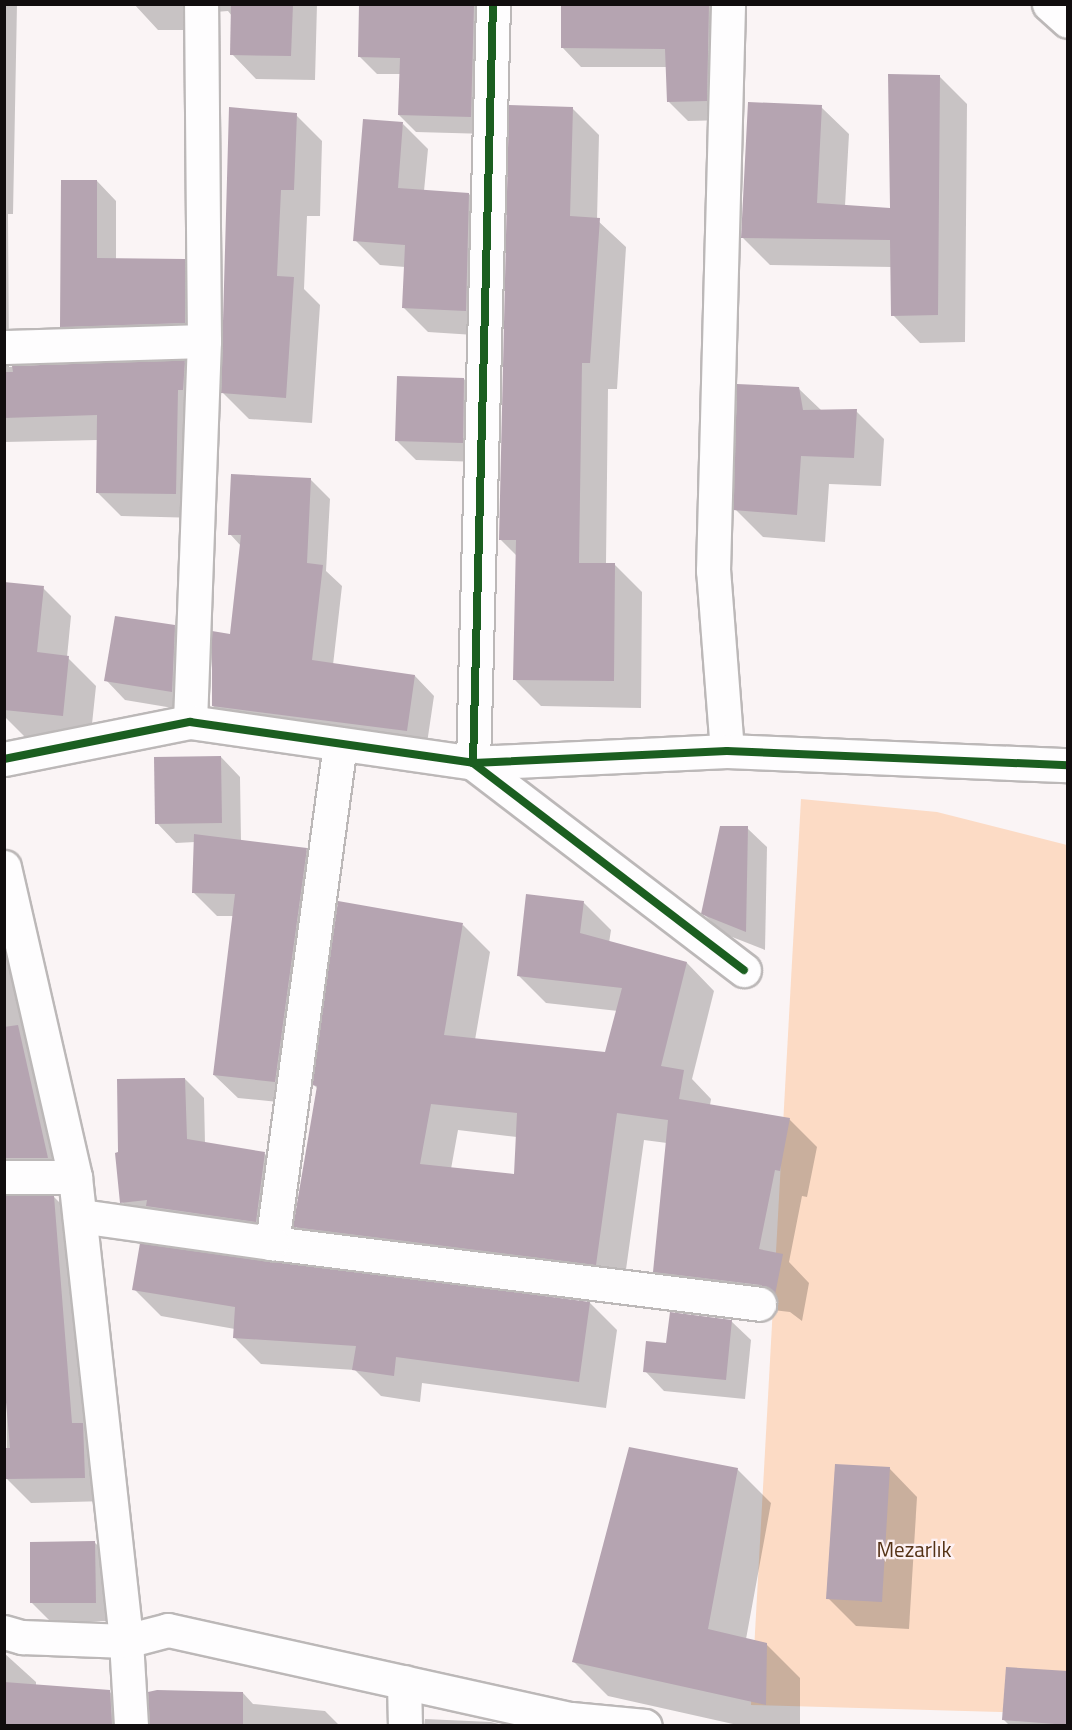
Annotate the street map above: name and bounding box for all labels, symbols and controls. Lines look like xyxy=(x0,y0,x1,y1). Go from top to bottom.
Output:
park label: Mezarlık xyxy=(877,1536,951,1562)

